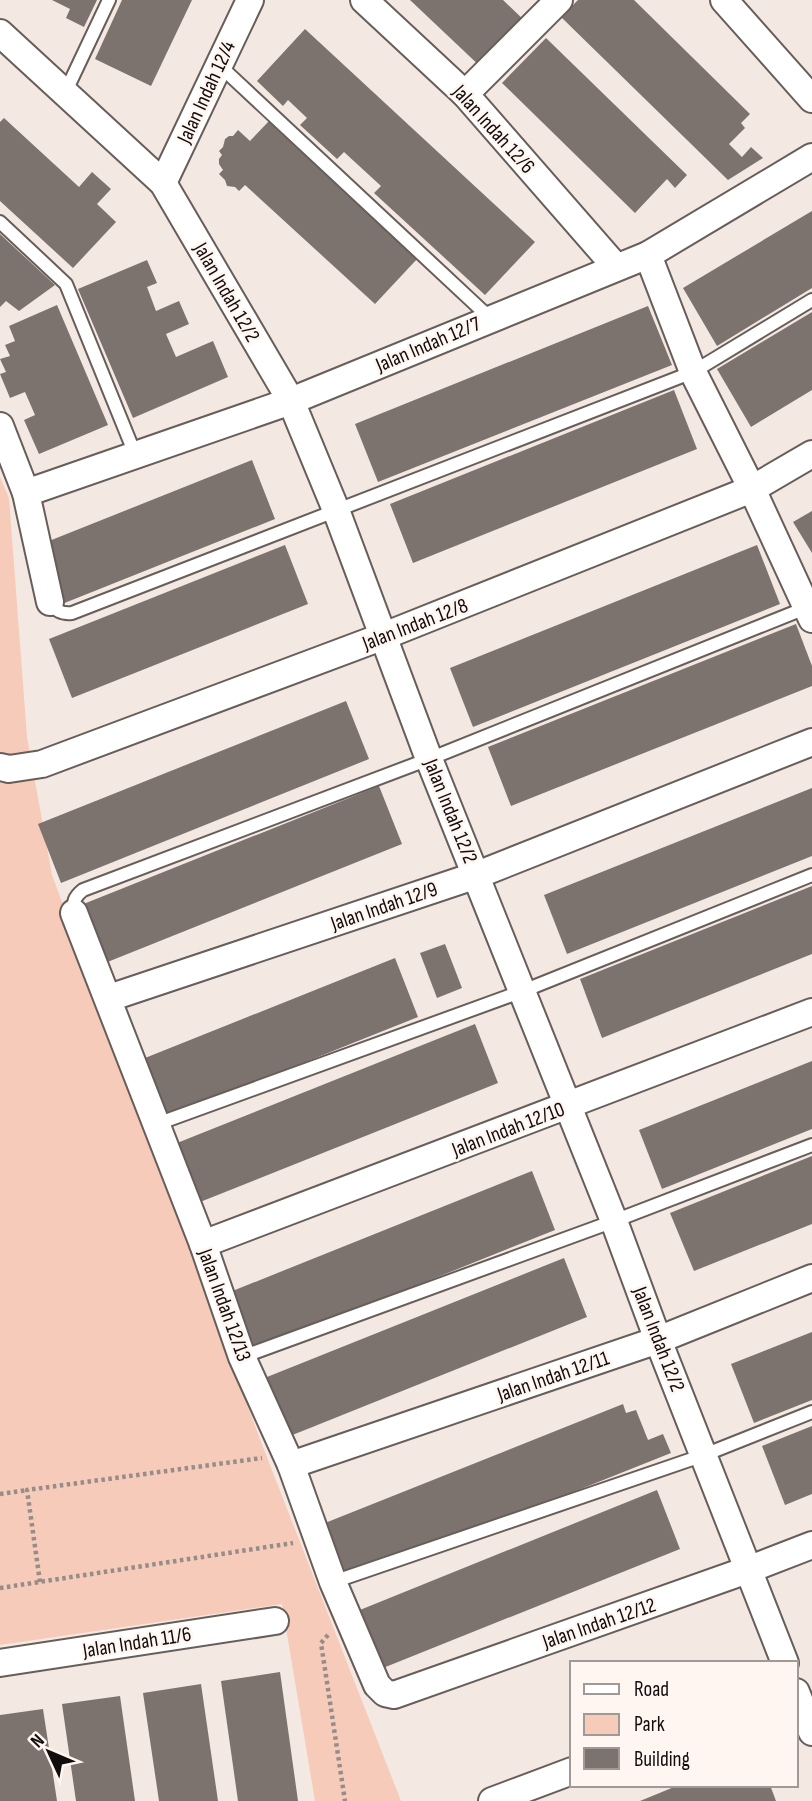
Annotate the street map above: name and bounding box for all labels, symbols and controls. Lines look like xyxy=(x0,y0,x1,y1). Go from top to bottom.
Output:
street label: Jalan Indah 12/4 xyxy=(171,37,241,148)
street label: Jalan Indah 12/6 xyxy=(447,79,540,179)
street label: Jalan Indah 12/2 xyxy=(188,237,265,346)
street label: Jalan Indah 12/7 xyxy=(371,311,485,378)
street label: Jalan Indah 12/8 xyxy=(358,593,472,656)
street label: Jalan Indah 12/2 xyxy=(418,754,483,867)
street label: Jalan Indah 12/9 xyxy=(327,877,441,937)
street label: Jalan Indah 12/10 xyxy=(447,1097,568,1163)
street label: Jalan Indah 12/13 xyxy=(192,1244,256,1365)
street label: Jalan Indah 12/2 xyxy=(627,1282,690,1395)
street label: Jalan Indah 12/11 xyxy=(493,1345,613,1408)
street label: Jalan Indah 12/12 xyxy=(538,1592,659,1655)
street label: Jalan Indah 11/6 xyxy=(80,1622,193,1664)
legend xyxy=(570,1661,798,1787)
text: Road xyxy=(634,1677,669,1702)
text: Park xyxy=(634,1712,665,1737)
north arrow xyxy=(14,1717,84,1787)
text: N xyxy=(26,1730,50,1753)
text: Building xyxy=(634,1747,690,1772)

